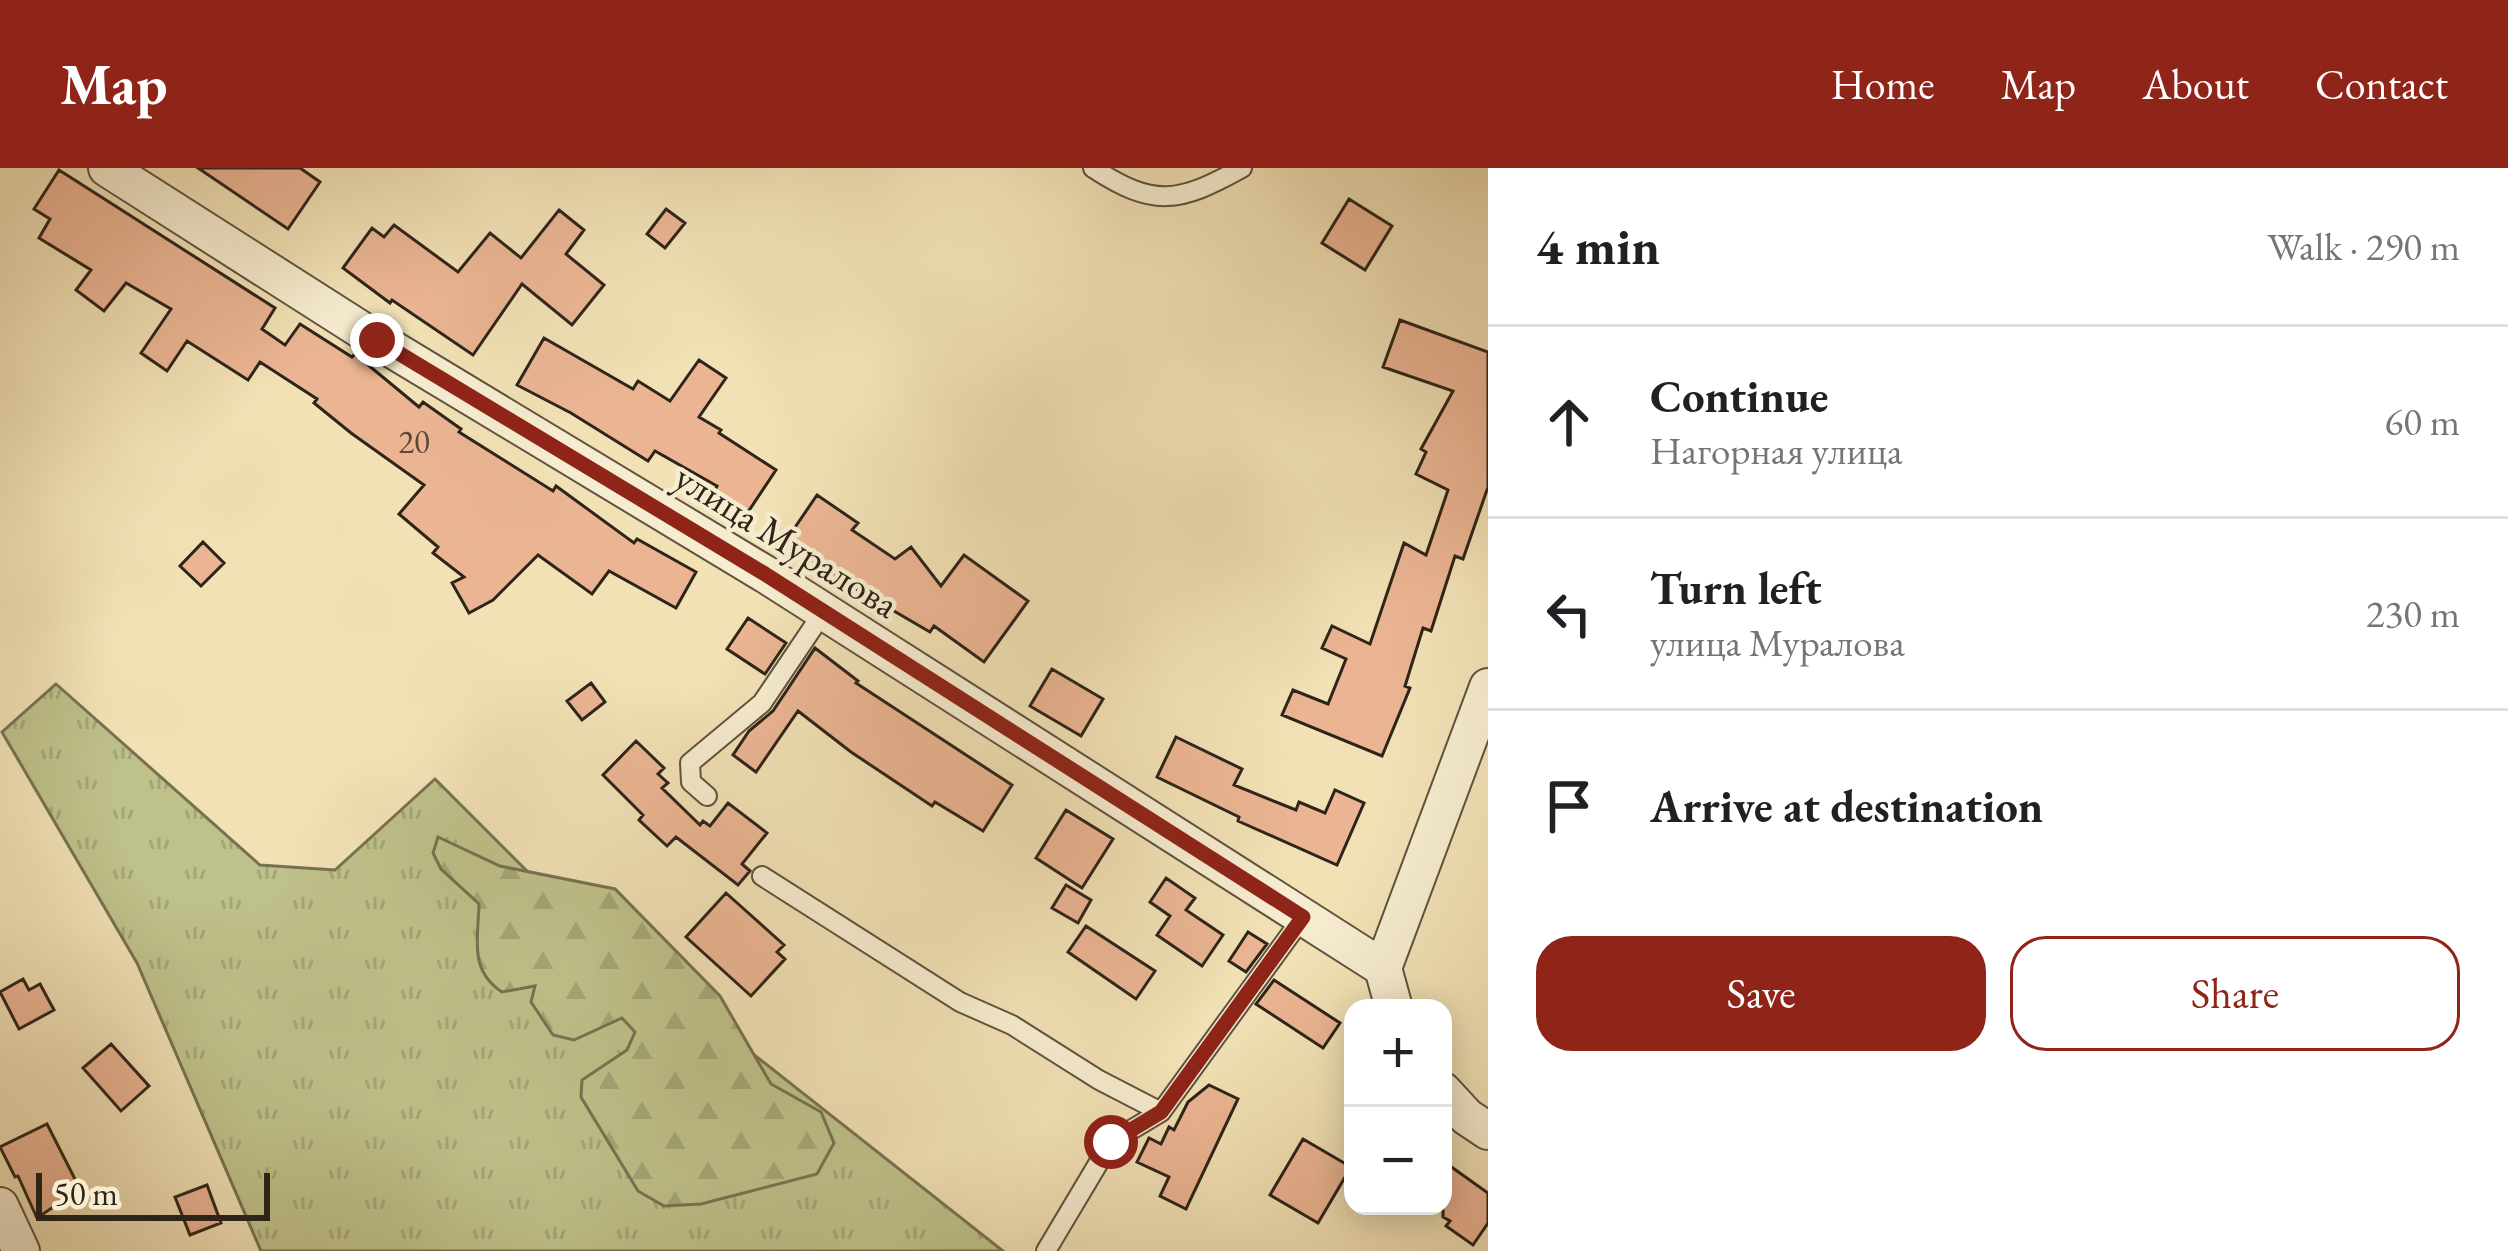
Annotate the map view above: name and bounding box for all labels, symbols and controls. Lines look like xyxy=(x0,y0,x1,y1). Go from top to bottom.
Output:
text: Map xyxy=(60,47,168,121)
text: Home xyxy=(1831,57,1935,112)
text: Map xyxy=(2001,57,2076,112)
text: About xyxy=(2142,57,2249,112)
text: Contact xyxy=(2315,57,2448,112)
text: 4 min xyxy=(1536,213,1660,279)
text: Walk · 290 m xyxy=(2267,221,2460,272)
route end xyxy=(350,313,404,367)
text: Continue xyxy=(1650,367,1828,425)
icon: ahead xyxy=(1536,389,1602,455)
text: 60 m xyxy=(2384,396,2460,447)
house number: 20 xyxy=(398,420,430,463)
text: Нагорная улица xyxy=(1650,425,1903,476)
street label: улица Муралова xyxy=(665,451,909,630)
text: Turn left xyxy=(1650,559,1822,617)
icon: left xyxy=(1536,581,1602,647)
text: 230 m xyxy=(2366,588,2460,639)
text: улица Муралова xyxy=(1650,617,1905,668)
icon: arrive xyxy=(1536,773,1602,839)
text: Arrive at destination xyxy=(1650,777,2043,835)
button: Save xyxy=(1536,936,1986,1051)
button: Share xyxy=(2010,936,2460,1051)
map controls xyxy=(1344,999,1452,1215)
button: + xyxy=(1344,999,1452,1107)
button: − xyxy=(1344,1107,1452,1215)
route start xyxy=(1084,1115,1138,1169)
scale bar xyxy=(36,1167,270,1220)
text: 50 m xyxy=(54,1172,118,1215)

